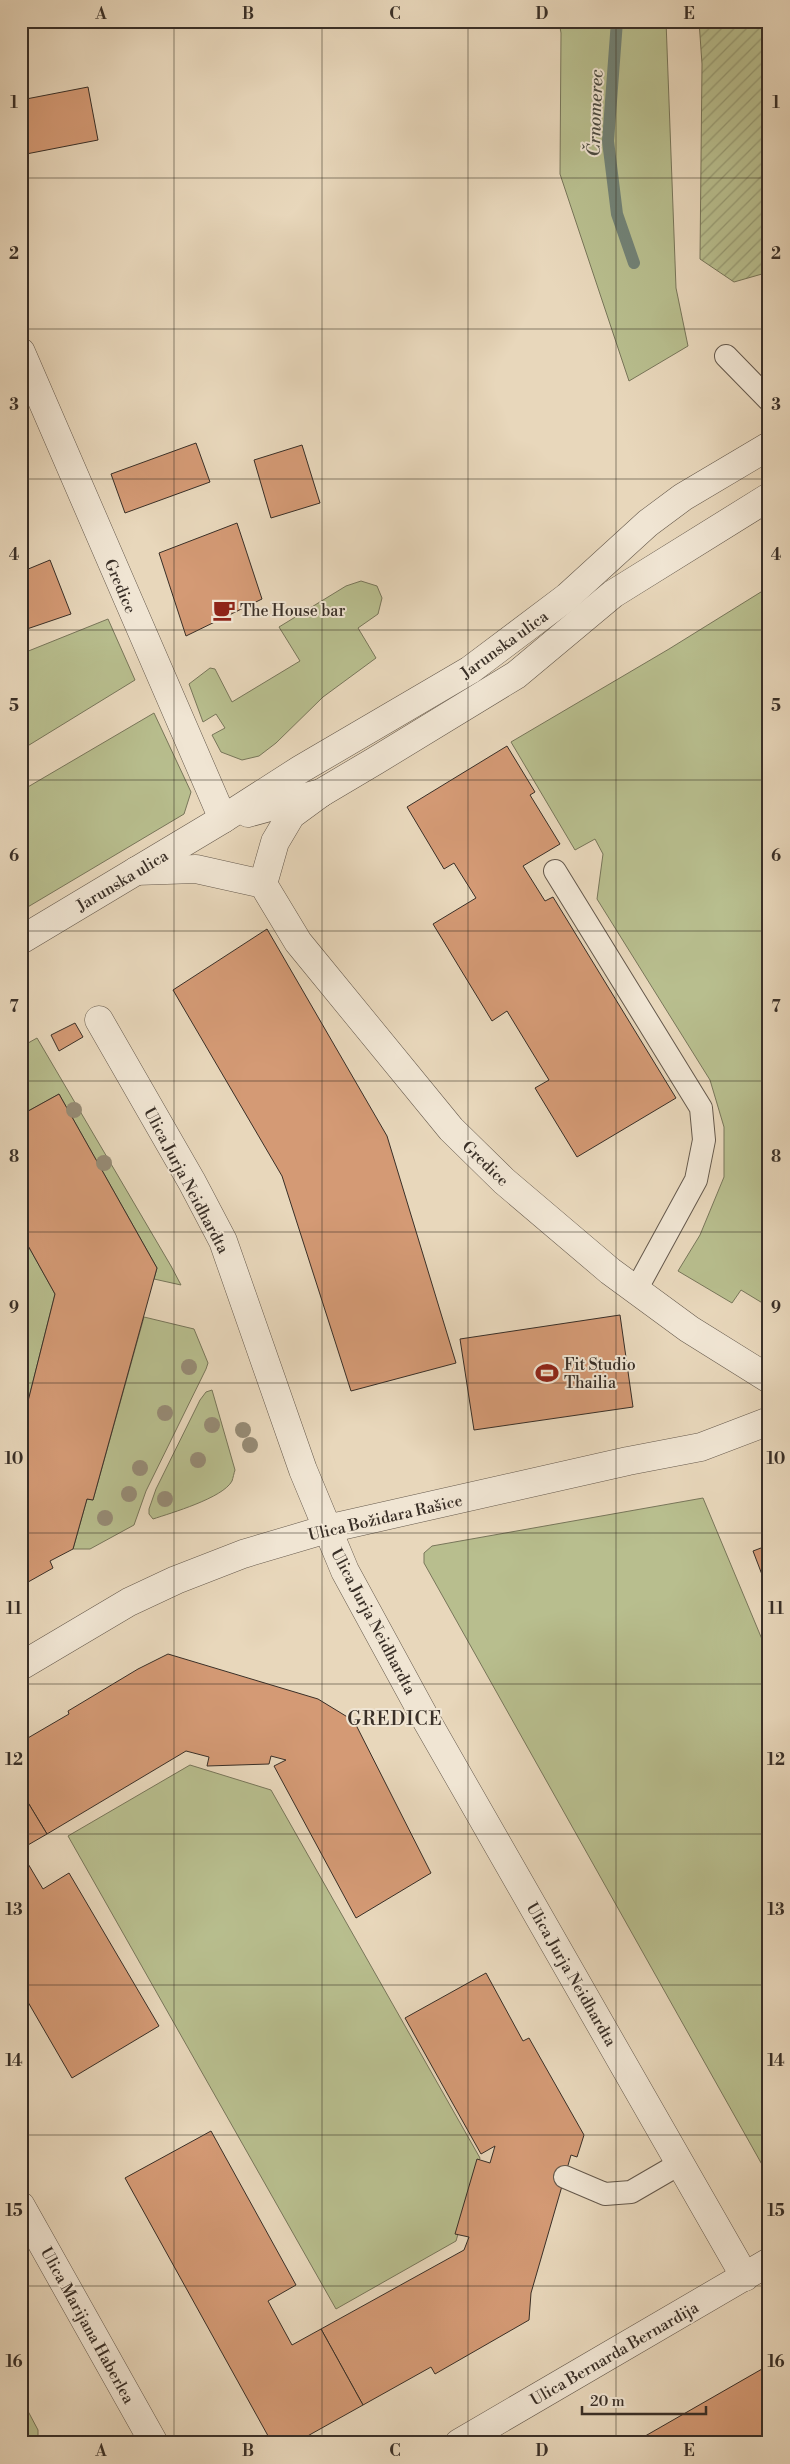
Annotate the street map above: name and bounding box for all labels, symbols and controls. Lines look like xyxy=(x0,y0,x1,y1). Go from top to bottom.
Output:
text: A xyxy=(94,4,107,24)
text: B xyxy=(242,4,254,24)
text: C xyxy=(389,4,401,24)
text: D xyxy=(536,4,549,24)
text: E xyxy=(683,4,695,24)
water label: Črnomerec xyxy=(582,69,609,157)
text: 1 xyxy=(10,93,18,113)
text: 1 xyxy=(772,93,780,113)
text: 2 xyxy=(9,244,19,264)
text: 2 xyxy=(771,244,781,264)
text: 3 xyxy=(9,395,19,415)
text: 3 xyxy=(771,395,781,415)
text: 4 xyxy=(9,545,20,565)
text: 4 xyxy=(771,545,782,565)
street label: Gredice xyxy=(100,556,140,617)
cafe icon: The House bar xyxy=(211,597,237,623)
place label: The House bar xyxy=(240,601,345,621)
street label: Jarunska ulica xyxy=(456,606,553,684)
text: 5 xyxy=(9,696,19,716)
text: 5 xyxy=(771,696,781,716)
street label: Jarunska ulica xyxy=(72,845,173,917)
text: 6 xyxy=(9,846,19,866)
text: 6 xyxy=(771,846,781,866)
text: 7 xyxy=(9,997,19,1017)
text: 7 xyxy=(771,997,781,1017)
street label: Ulica Jurja Neidhardta xyxy=(139,1104,234,1258)
street label: Gredice xyxy=(458,1137,513,1191)
text: 8 xyxy=(9,1147,19,1167)
text: 8 xyxy=(771,1147,781,1167)
text: 9 xyxy=(9,1298,19,1318)
text: 9 xyxy=(771,1298,781,1318)
place label: Fit Studio Thailia xyxy=(564,1355,636,1393)
sports icon: Fit Studio Thailia xyxy=(534,1360,560,1386)
text: 10 xyxy=(5,1449,23,1469)
text: 10 xyxy=(767,1449,785,1469)
street label: Ulica Božidara Rašice xyxy=(306,1490,464,1545)
street label: Ulica Jurja Neidhardta xyxy=(326,1545,421,1699)
text: 11 xyxy=(6,1599,22,1619)
text: 11 xyxy=(768,1599,784,1619)
district label: GREDICE xyxy=(347,1707,443,1731)
text: 12 xyxy=(5,1750,23,1770)
text: 12 xyxy=(767,1750,785,1770)
street label: Ulica Jurja Neidhardta xyxy=(522,1899,621,2051)
text: 13 xyxy=(5,1900,23,1920)
text: 13 xyxy=(767,1900,785,1920)
text: 14 xyxy=(5,2051,23,2071)
text: 14 xyxy=(767,2051,785,2071)
text: 15 xyxy=(5,2201,23,2221)
text: 15 xyxy=(767,2201,785,2221)
street label: Ulica Marijana Haberlea xyxy=(36,2244,139,2408)
street label: Ulica Bernarda Bernardija xyxy=(527,2297,703,2410)
text: 16 xyxy=(5,2352,23,2372)
text: 16 xyxy=(767,2352,785,2372)
scale bar xyxy=(582,2384,706,2416)
text: 20 m xyxy=(590,2392,625,2411)
text: A xyxy=(94,2441,107,2461)
text: B xyxy=(242,2441,254,2461)
text: C xyxy=(389,2441,401,2461)
text: D xyxy=(536,2441,549,2461)
text: E xyxy=(683,2441,695,2461)

